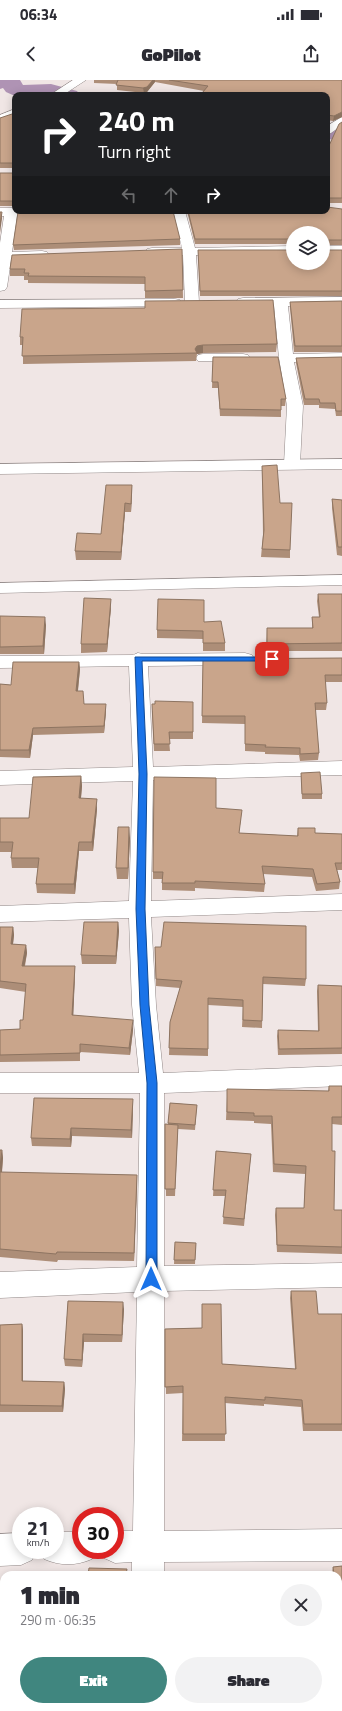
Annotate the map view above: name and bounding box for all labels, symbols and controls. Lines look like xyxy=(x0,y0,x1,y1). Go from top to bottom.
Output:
text: 06:34 xyxy=(20,3,57,26)
text: GoPilot xyxy=(141,41,201,68)
icon: back xyxy=(20,43,42,65)
icon: share xyxy=(300,43,322,65)
text: 240 m xyxy=(98,99,175,142)
icon: right xyxy=(32,108,84,160)
text: Turn right xyxy=(98,138,171,165)
icon: left xyxy=(118,184,140,206)
icon: ahead xyxy=(160,184,182,206)
icon: right xyxy=(202,184,224,206)
map controls xyxy=(286,226,330,270)
button: layers xyxy=(286,226,330,270)
pin xyxy=(255,642,289,676)
icon: arrive xyxy=(261,648,283,670)
position arrow xyxy=(130,1258,172,1300)
speed limit sign: 30 xyxy=(72,1507,124,1559)
text: 21 xyxy=(27,1512,49,1543)
text: km/h xyxy=(27,1535,49,1550)
text: 1 min xyxy=(20,1577,80,1613)
button: close xyxy=(280,1584,322,1626)
text: 290 m · 06:35 xyxy=(20,1610,96,1630)
button: Exit xyxy=(20,1657,167,1703)
button: Share xyxy=(175,1657,322,1703)

